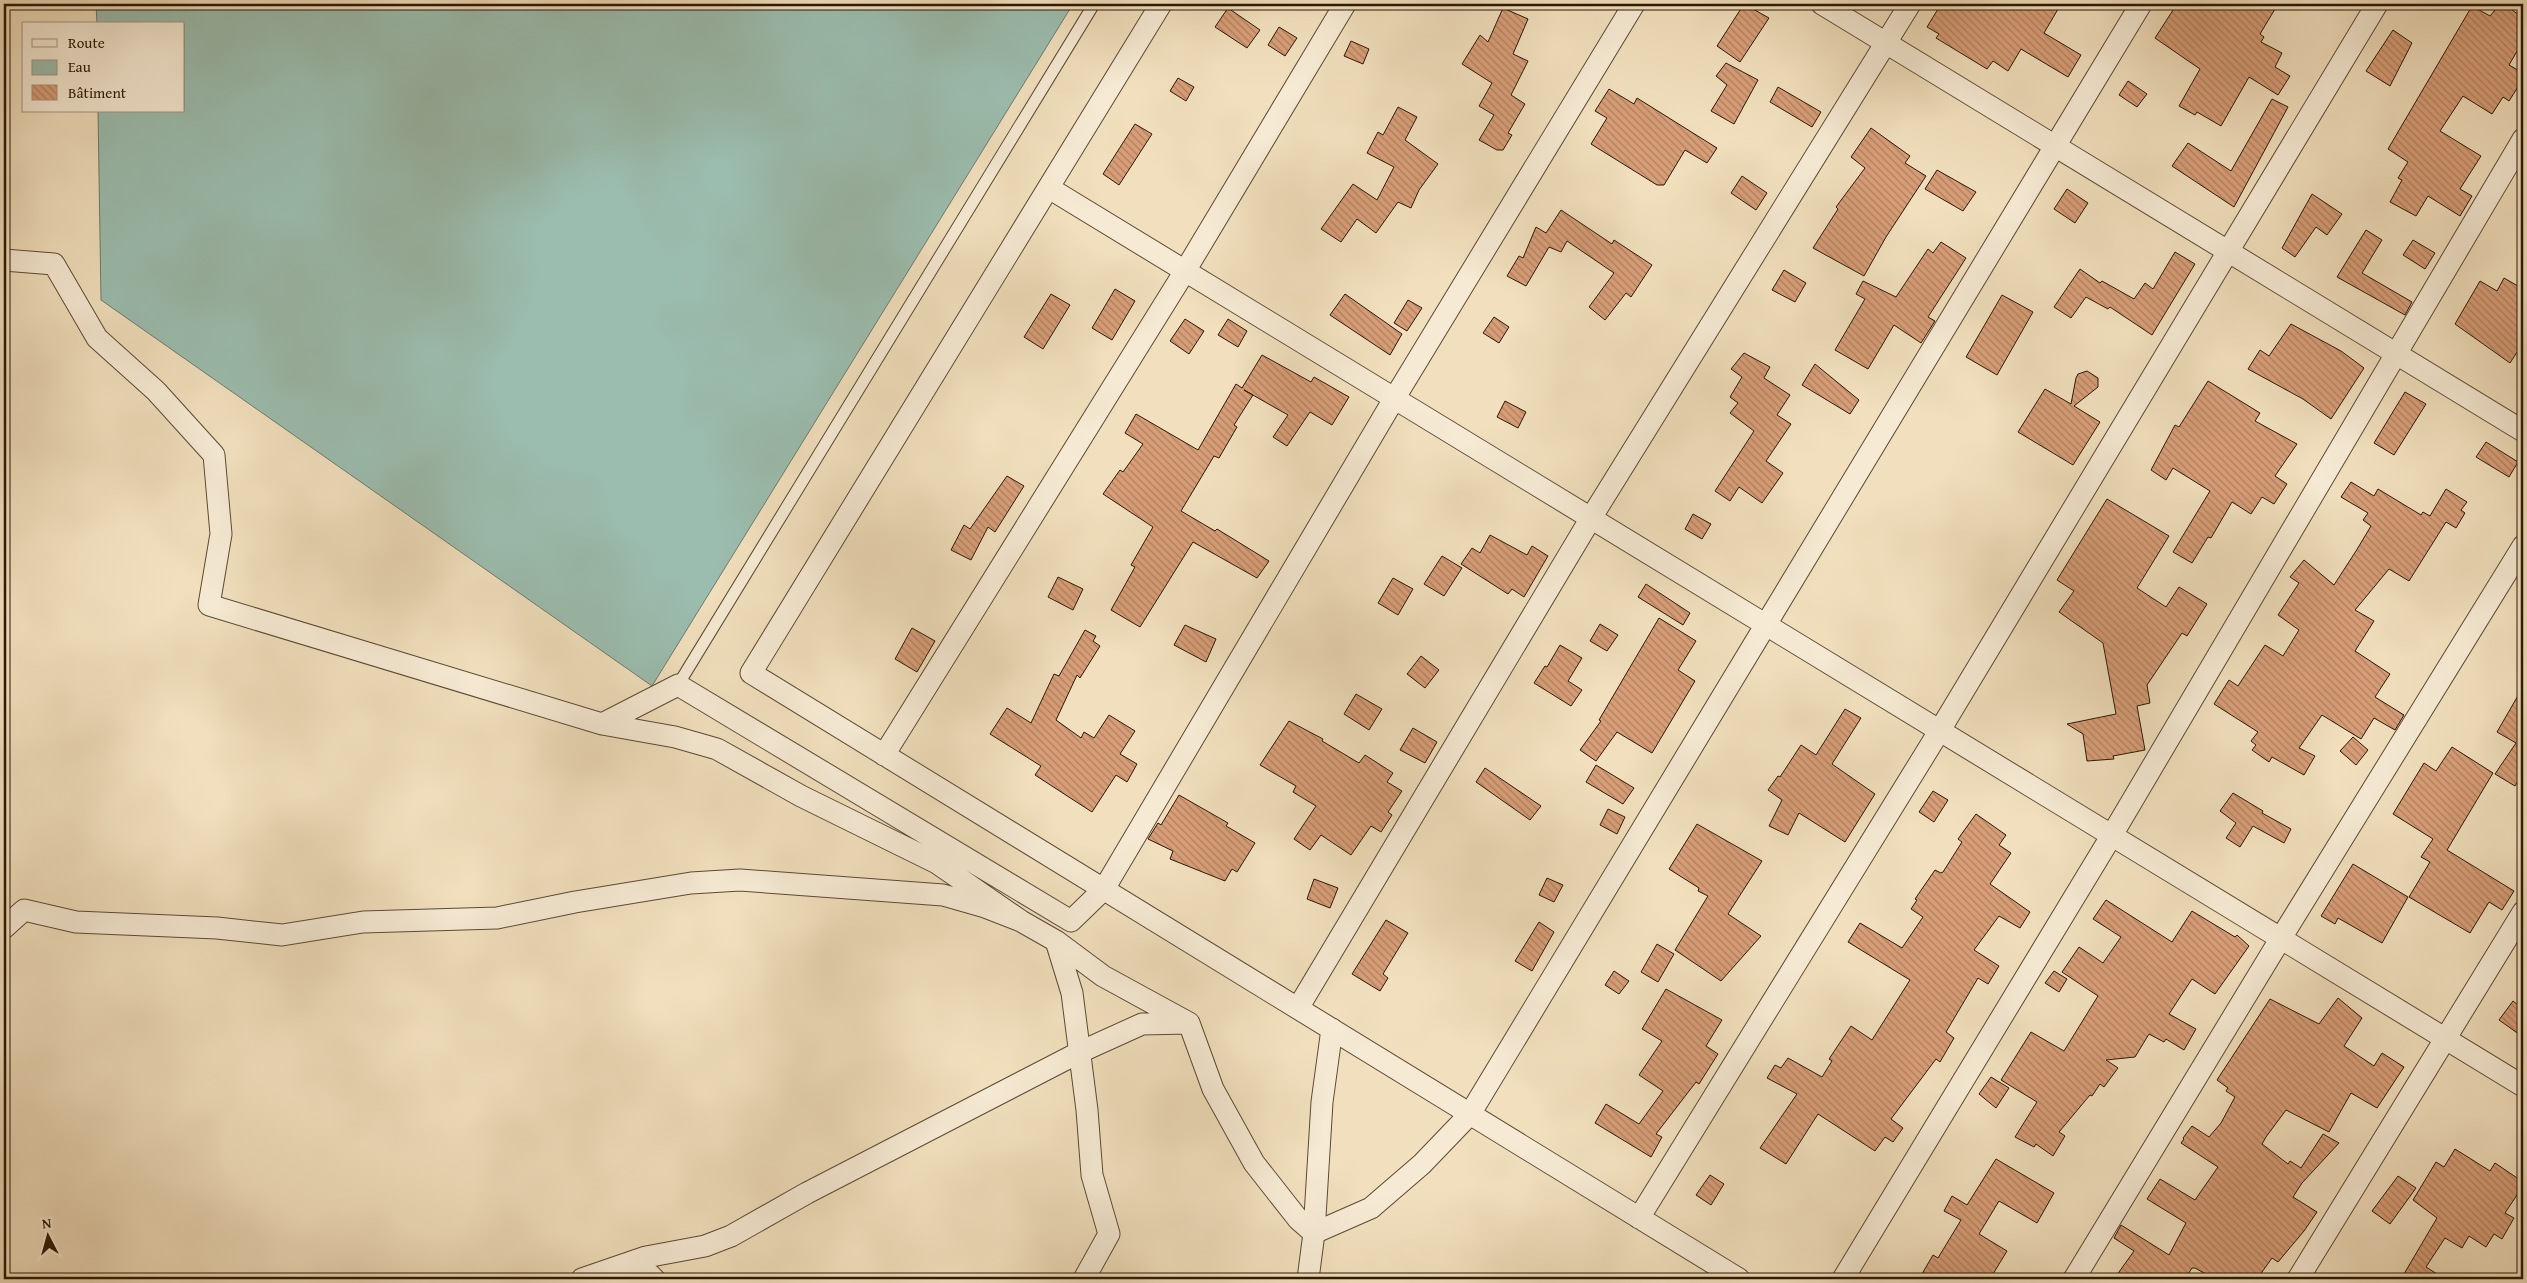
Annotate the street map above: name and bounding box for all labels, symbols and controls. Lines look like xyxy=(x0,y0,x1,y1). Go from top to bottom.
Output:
legend xyxy=(22,22,185,112)
text: Route xyxy=(68,32,105,53)
text: Eau xyxy=(68,56,92,77)
text: Bâtiment xyxy=(68,82,127,103)
north arrow xyxy=(22,1210,72,1260)
text: N xyxy=(41,1213,53,1234)

